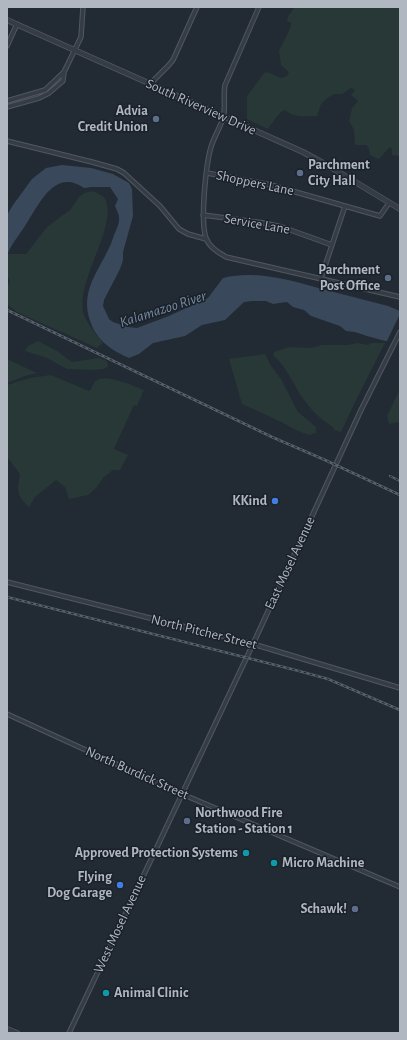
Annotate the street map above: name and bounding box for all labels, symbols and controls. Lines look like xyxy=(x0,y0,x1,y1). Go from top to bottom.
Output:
street label: South Riverview Drive xyxy=(143,75,259,139)
place label: Advia Credit Union xyxy=(78,103,148,136)
marker: Advia Credit Union xyxy=(151,114,161,124)
place label: Parchment City Hall xyxy=(308,157,370,190)
street label: Shoppers Lane xyxy=(215,167,295,199)
marker: Parchment City Hall xyxy=(295,168,305,178)
street label: Service Lane xyxy=(223,210,291,238)
place label: Parchment Post Office xyxy=(318,262,380,294)
marker: Parchment Post Office xyxy=(383,273,393,283)
water label: Kalamazoo River xyxy=(117,287,209,331)
place label: KKind xyxy=(232,493,267,509)
marker: KKind xyxy=(270,496,280,506)
street label: East Mosel Avenue xyxy=(261,514,319,612)
street label: North Pitcher Street xyxy=(149,611,259,653)
street label: North Burdick Street xyxy=(83,743,191,803)
place label: Northwood Fire Station - Station 1 xyxy=(195,805,293,838)
marker: Northwood Fire Station - Station 1 xyxy=(182,816,192,826)
place label: Approved Protection Systems xyxy=(75,845,238,861)
marker: Approved Protection Systems xyxy=(241,848,251,858)
place label: Micro Machine xyxy=(282,855,364,871)
marker: Micro Machine xyxy=(269,858,279,868)
place label: Flying Dog Garage xyxy=(47,869,112,902)
street label: West Mosel Avenue xyxy=(90,872,150,976)
marker: Flying Dog Garage xyxy=(115,880,125,890)
place label: Schawk! xyxy=(300,901,347,917)
marker: Schawk! xyxy=(350,904,360,914)
place label: Animal Clinic xyxy=(114,985,188,1001)
marker: Animal Clinic xyxy=(101,988,111,998)

